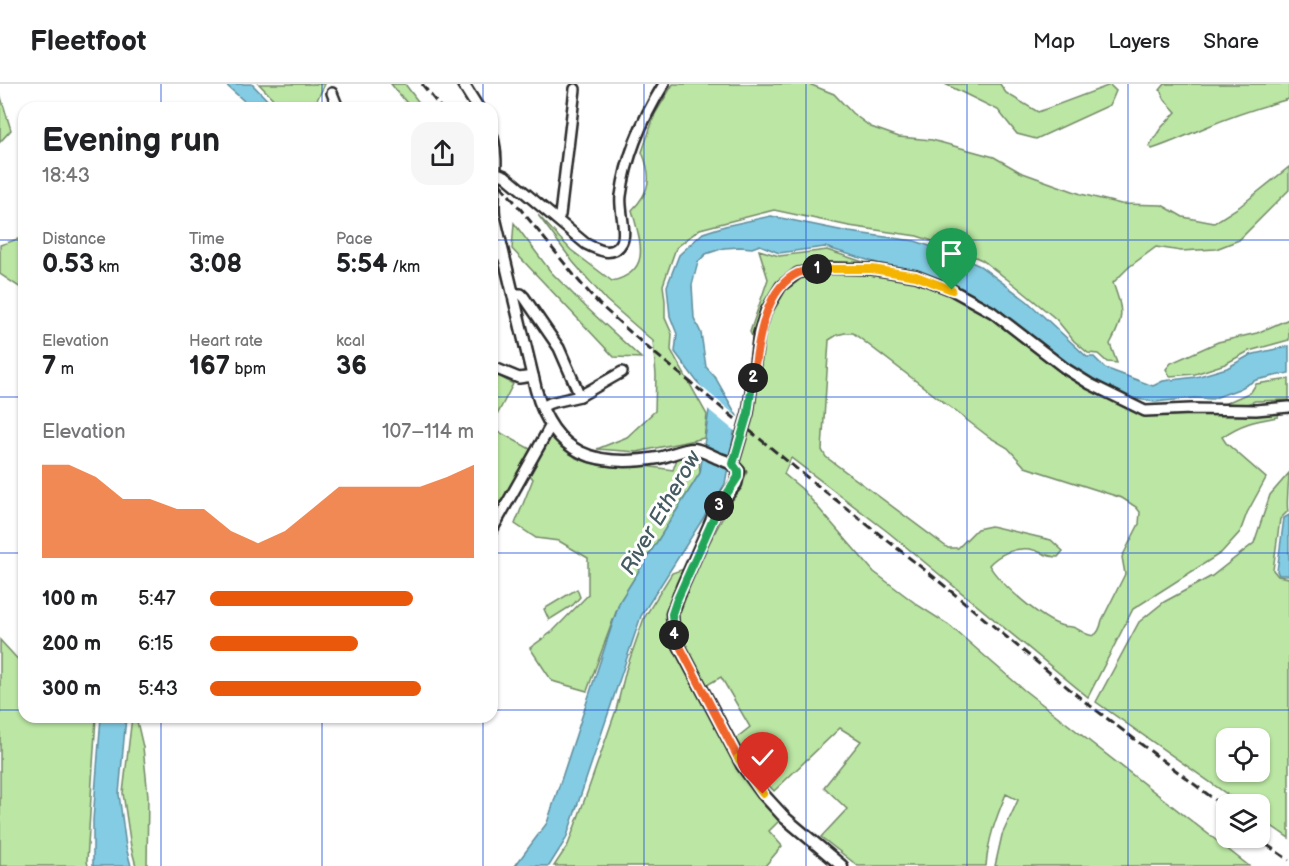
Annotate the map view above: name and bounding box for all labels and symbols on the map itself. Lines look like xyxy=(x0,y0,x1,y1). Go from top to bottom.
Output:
pin xyxy=(926,228,977,290)
pin: 1 xyxy=(802,254,832,284)
pin: 2 xyxy=(738,363,768,393)
water label: River Etherow xyxy=(615,445,708,580)
pin: 3 xyxy=(704,491,734,521)
pin: 4 xyxy=(659,620,689,650)
pin xyxy=(737,732,788,794)

